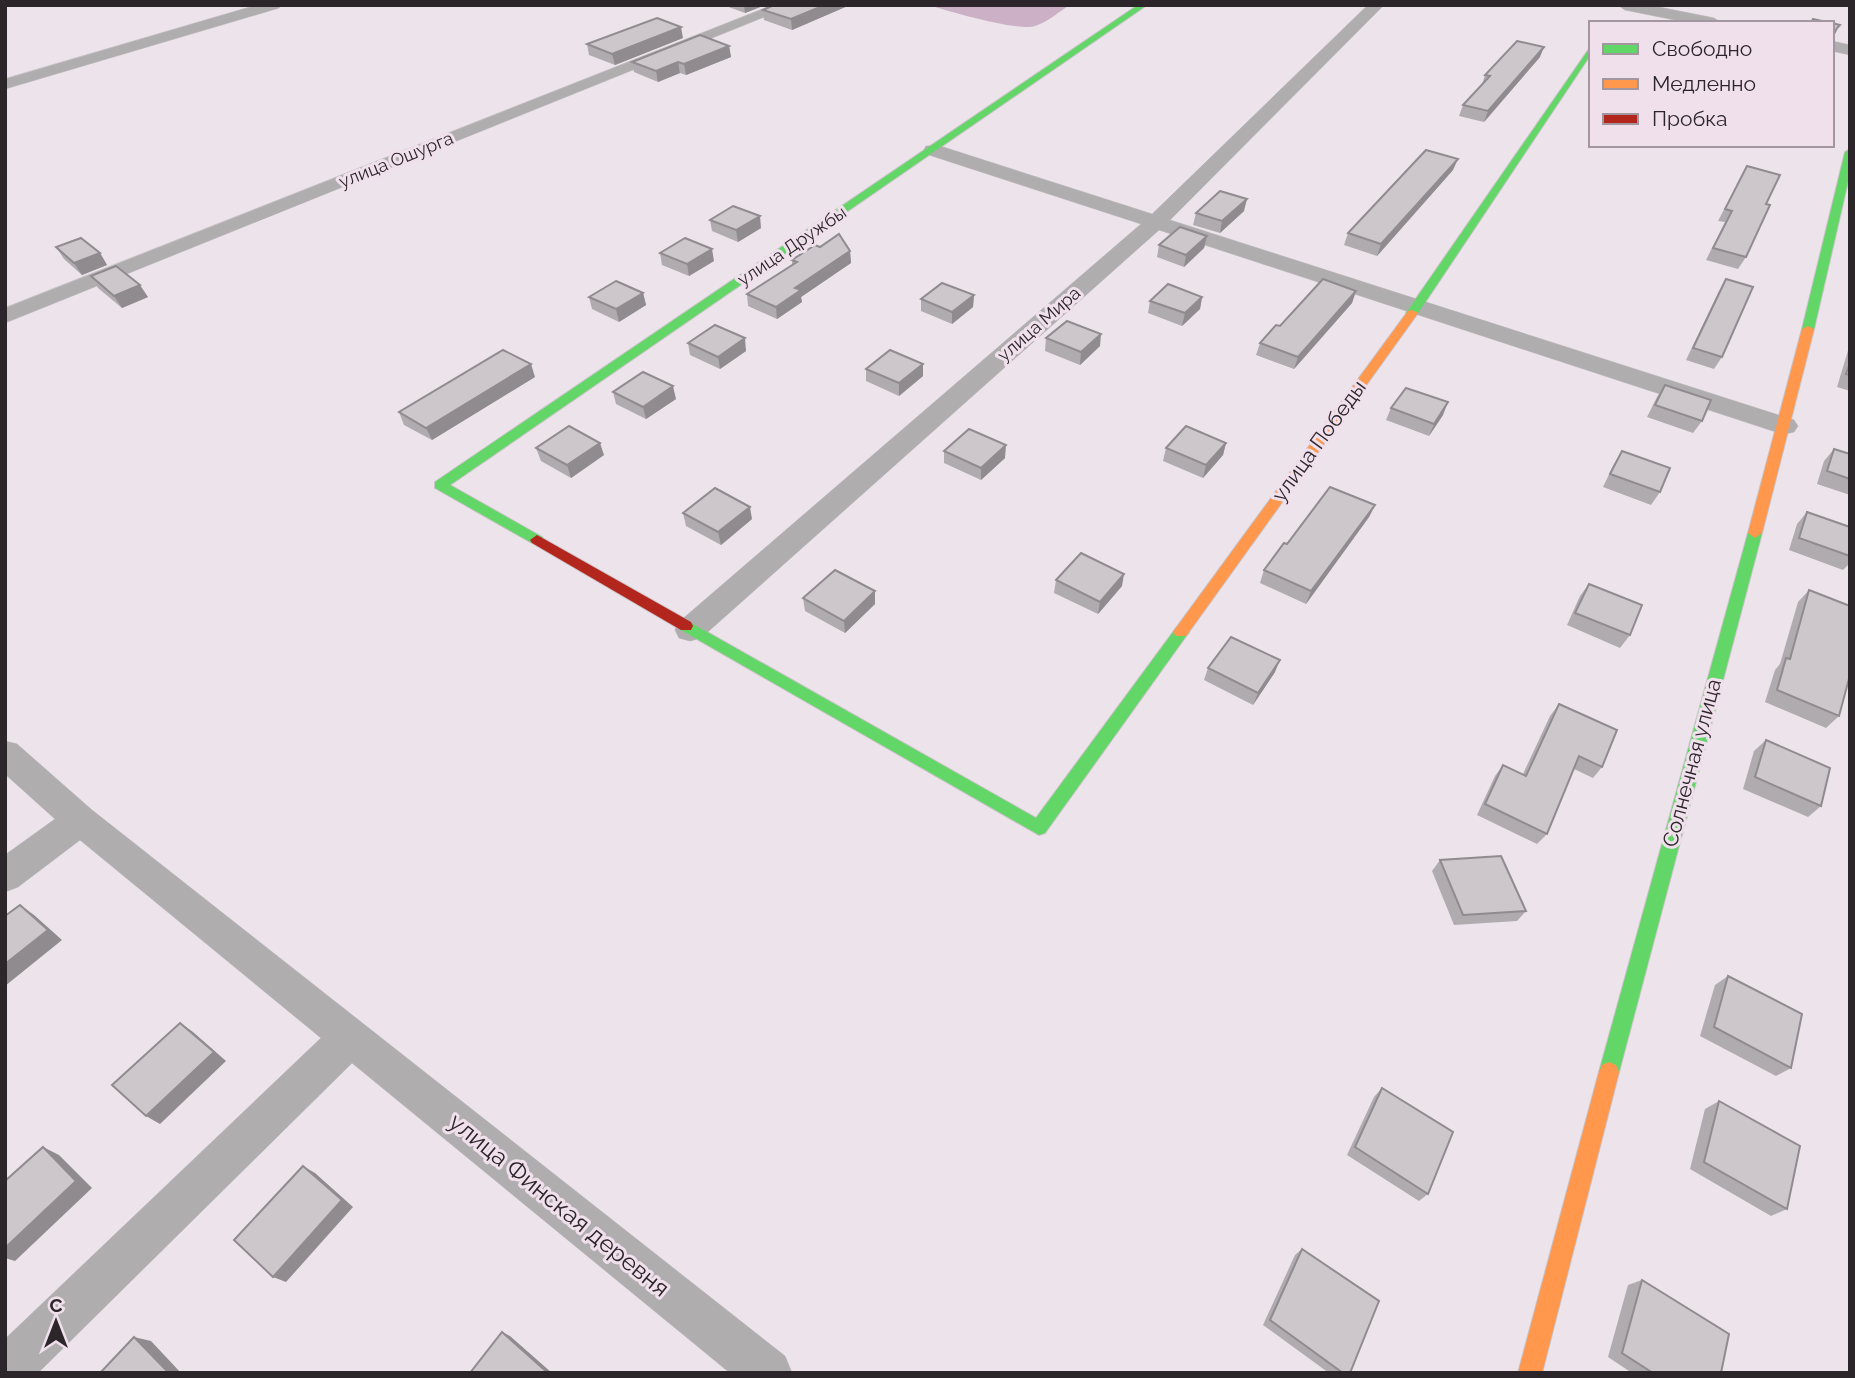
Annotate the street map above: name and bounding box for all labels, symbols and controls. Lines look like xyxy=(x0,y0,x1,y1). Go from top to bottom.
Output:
legend xyxy=(1589,21,1834,147)
text: Свободно xyxy=(1652,36,1752,61)
text: Медленно xyxy=(1652,71,1756,96)
text: Пробка xyxy=(1652,106,1728,131)
street label: улица Ошурга xyxy=(336,127,456,192)
street label: улица Дружбы xyxy=(733,201,850,290)
street label: улица Мира xyxy=(993,282,1084,365)
street label: улица Победы xyxy=(1266,375,1371,506)
street label: Солнечная улица xyxy=(1657,676,1726,850)
street label: улица Финская деревня xyxy=(443,1107,675,1302)
north arrow xyxy=(21,1287,91,1357)
text: С xyxy=(49,1294,63,1316)

